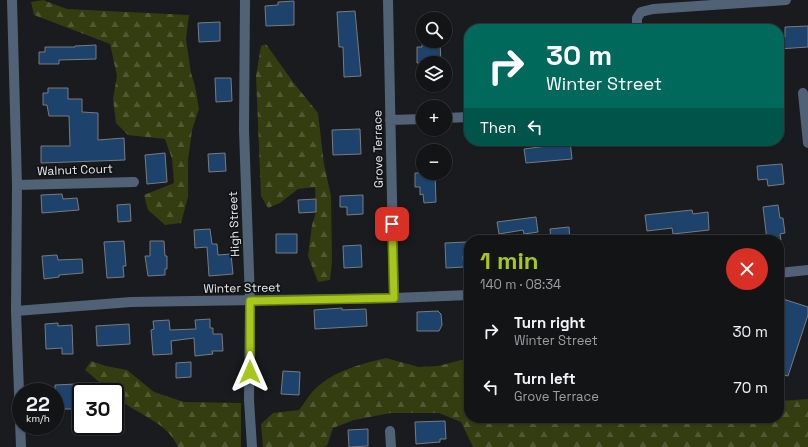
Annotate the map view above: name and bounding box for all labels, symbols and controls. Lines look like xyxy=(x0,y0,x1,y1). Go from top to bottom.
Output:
map controls xyxy=(416,12,452,180)
button: search xyxy=(416,12,452,48)
text: 30 m xyxy=(546,37,612,73)
icon: right xyxy=(480,40,532,92)
button: layers xyxy=(416,56,452,92)
text: Winter Street xyxy=(546,72,662,95)
button: + xyxy=(416,100,452,136)
street label: Grove Terrace xyxy=(369,110,387,188)
icon: left xyxy=(524,116,546,138)
text: Then xyxy=(480,118,516,137)
button: − xyxy=(416,144,452,180)
street label: Walnut Court xyxy=(37,161,113,179)
street label: High Street xyxy=(225,191,243,257)
pin xyxy=(375,207,409,241)
icon: arrive xyxy=(381,213,403,235)
text: 1 min xyxy=(480,245,539,276)
button: close xyxy=(726,248,768,290)
text: 140 m · 08:34 xyxy=(480,276,561,293)
street label: Winter Street xyxy=(203,279,281,297)
text: Turn right xyxy=(514,313,585,332)
icon: right xyxy=(480,320,502,342)
text: 30 m xyxy=(733,322,768,341)
text: Winter Street xyxy=(514,332,598,349)
position arrow xyxy=(229,351,271,393)
text: Turn left xyxy=(514,369,576,388)
icon: left xyxy=(480,376,502,398)
text: 70 m xyxy=(733,378,768,397)
speed limit sign: 30 xyxy=(72,383,124,435)
text: Grove Terrace xyxy=(514,388,599,405)
text: 22 xyxy=(26,391,50,417)
text: km/h xyxy=(26,412,50,425)

